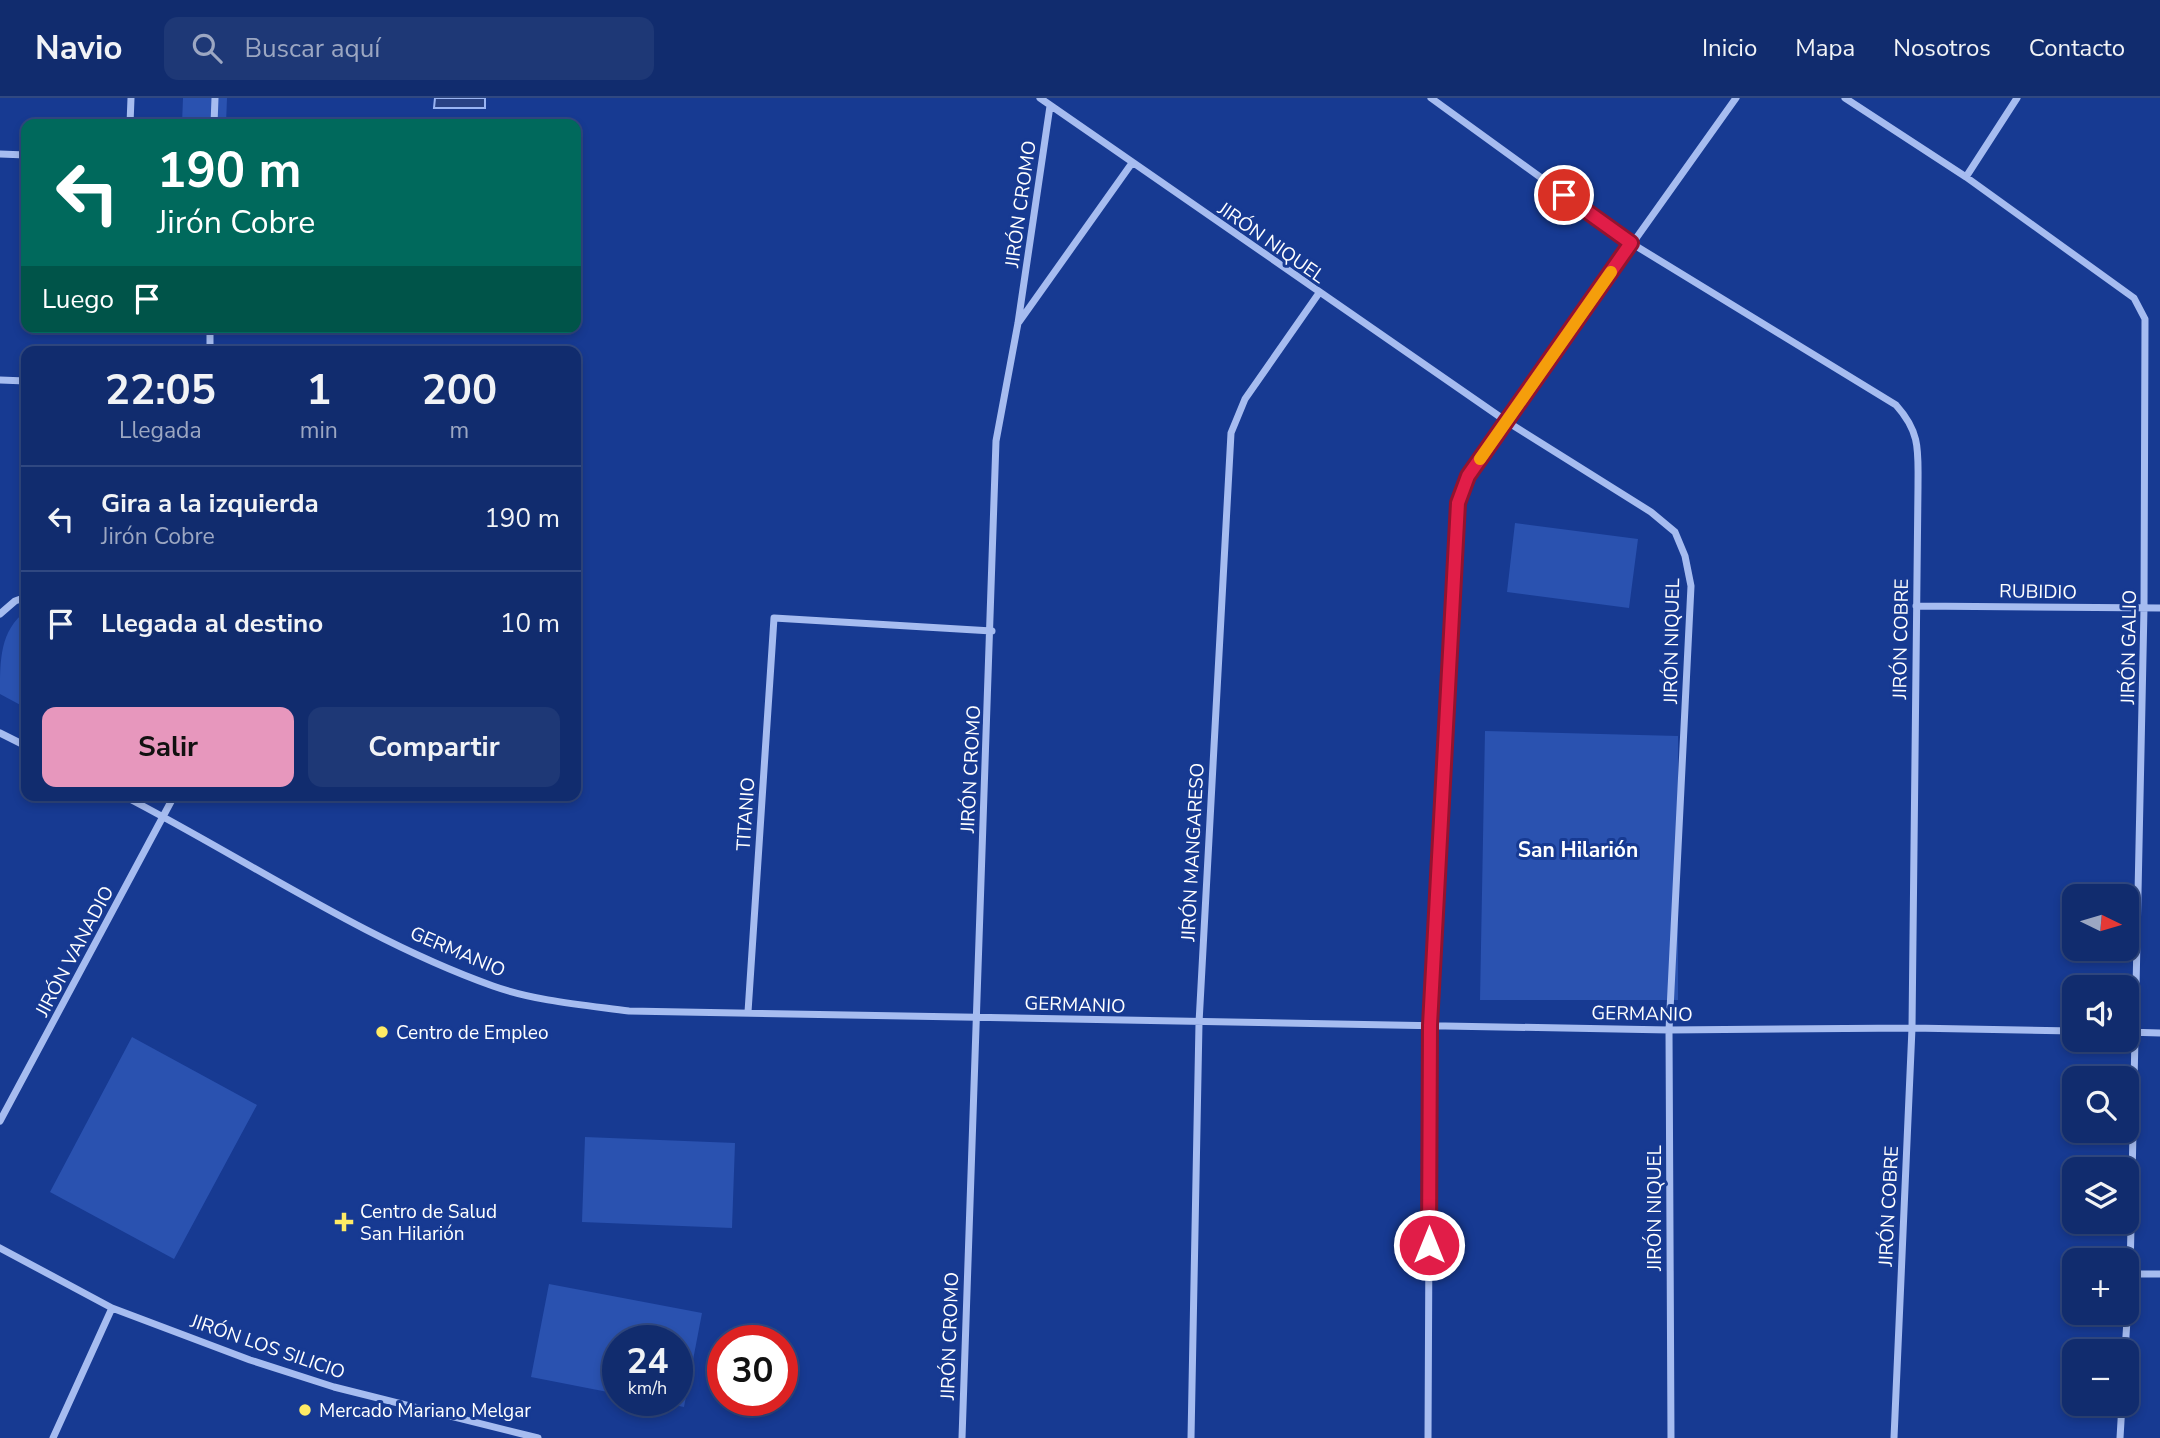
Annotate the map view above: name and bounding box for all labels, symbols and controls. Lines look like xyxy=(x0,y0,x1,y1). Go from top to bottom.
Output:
search box xyxy=(164,17,654,80)
text: Navio xyxy=(35,26,122,71)
icon: search xyxy=(188,29,226,67)
text: Buscar aquí xyxy=(244,31,380,66)
text: Inicio xyxy=(1702,32,1757,64)
text: Mapa xyxy=(1795,32,1855,64)
text: Nosotros xyxy=(1893,32,1991,64)
text: Contacto xyxy=(2029,32,2125,64)
text: 190 m xyxy=(157,137,301,204)
street label: JIRÓN CROMO xyxy=(999,139,1043,270)
icon: left xyxy=(42,147,133,238)
pin xyxy=(1534,165,1594,225)
icon: arrive xyxy=(1545,176,1583,214)
street label: JIRÓN NIQUEL xyxy=(1212,195,1331,290)
text: Jirón Cobre xyxy=(157,201,315,244)
icon: arrive xyxy=(128,280,166,318)
text: Luego xyxy=(42,282,114,317)
text: 22:05 xyxy=(105,362,216,419)
text: 1 xyxy=(306,362,331,419)
text: 200 xyxy=(422,362,497,419)
text: Llegada xyxy=(119,415,202,446)
text: min xyxy=(300,415,338,446)
text: m xyxy=(450,415,469,446)
text: Gira a la izquierda xyxy=(101,486,319,521)
icon: left xyxy=(42,500,80,538)
text: 190 m xyxy=(484,501,560,536)
text: Jirón Cobre xyxy=(101,521,215,552)
street label: JIRÓN NIQUEL xyxy=(1658,577,1686,705)
street label: JIRÓN COBRE xyxy=(1887,578,1915,701)
street label: RUBIDIO xyxy=(1999,578,2077,606)
street label: JIRÓN GALIO xyxy=(2115,590,2143,706)
icon: arrive xyxy=(42,605,80,643)
text: Llegada al destino xyxy=(101,606,323,641)
text: 10 m xyxy=(500,606,560,641)
street label: JIRÓN CROMO xyxy=(955,704,987,835)
button: Salir xyxy=(42,707,294,787)
button: Compartir xyxy=(308,707,560,787)
street label: JIRÓN MANGARESO xyxy=(1175,762,1211,943)
street label: TITANIO xyxy=(730,776,762,852)
district label: San Hilarión xyxy=(1518,836,1638,864)
street label: JIRÓN VANADIO xyxy=(29,882,120,1022)
north arrow xyxy=(2062,884,2138,961)
map controls xyxy=(2062,884,2139,1416)
street label: GERMANIO xyxy=(406,920,509,984)
button: sound xyxy=(2062,975,2139,1052)
street label: GERMANIO xyxy=(1024,990,1126,1020)
street label: GERMANIO xyxy=(1591,1000,1693,1028)
place label: Centro de Empleo xyxy=(396,1020,549,1046)
marker: Centro de Empleo xyxy=(374,1024,390,1040)
button: search xyxy=(2062,1066,2139,1143)
street label: JIRÓN NIQUEL xyxy=(1642,1144,1668,1272)
street label: JIRÓN COBRE xyxy=(1873,1145,1905,1268)
button: layers xyxy=(2062,1157,2139,1234)
place label: Centro de Salud San Hilarión xyxy=(360,1199,497,1247)
position arrow xyxy=(1392,1208,1466,1282)
marker: Centro de Salud San Hilarión xyxy=(334,1212,354,1232)
button: + xyxy=(2062,1248,2139,1325)
street label: JIRÓN CROMO xyxy=(935,1272,965,1401)
street label: JIRÓN LOS SILICIO xyxy=(186,1308,348,1386)
speed limit sign: 30 xyxy=(707,1325,798,1416)
text: 24 xyxy=(626,1338,669,1385)
button: − xyxy=(2062,1339,2139,1416)
text: km/h xyxy=(628,1376,667,1400)
place label: Mercado Mariano Melgar xyxy=(319,1398,531,1424)
marker: Mercado Mariano Melgar xyxy=(297,1402,313,1418)

